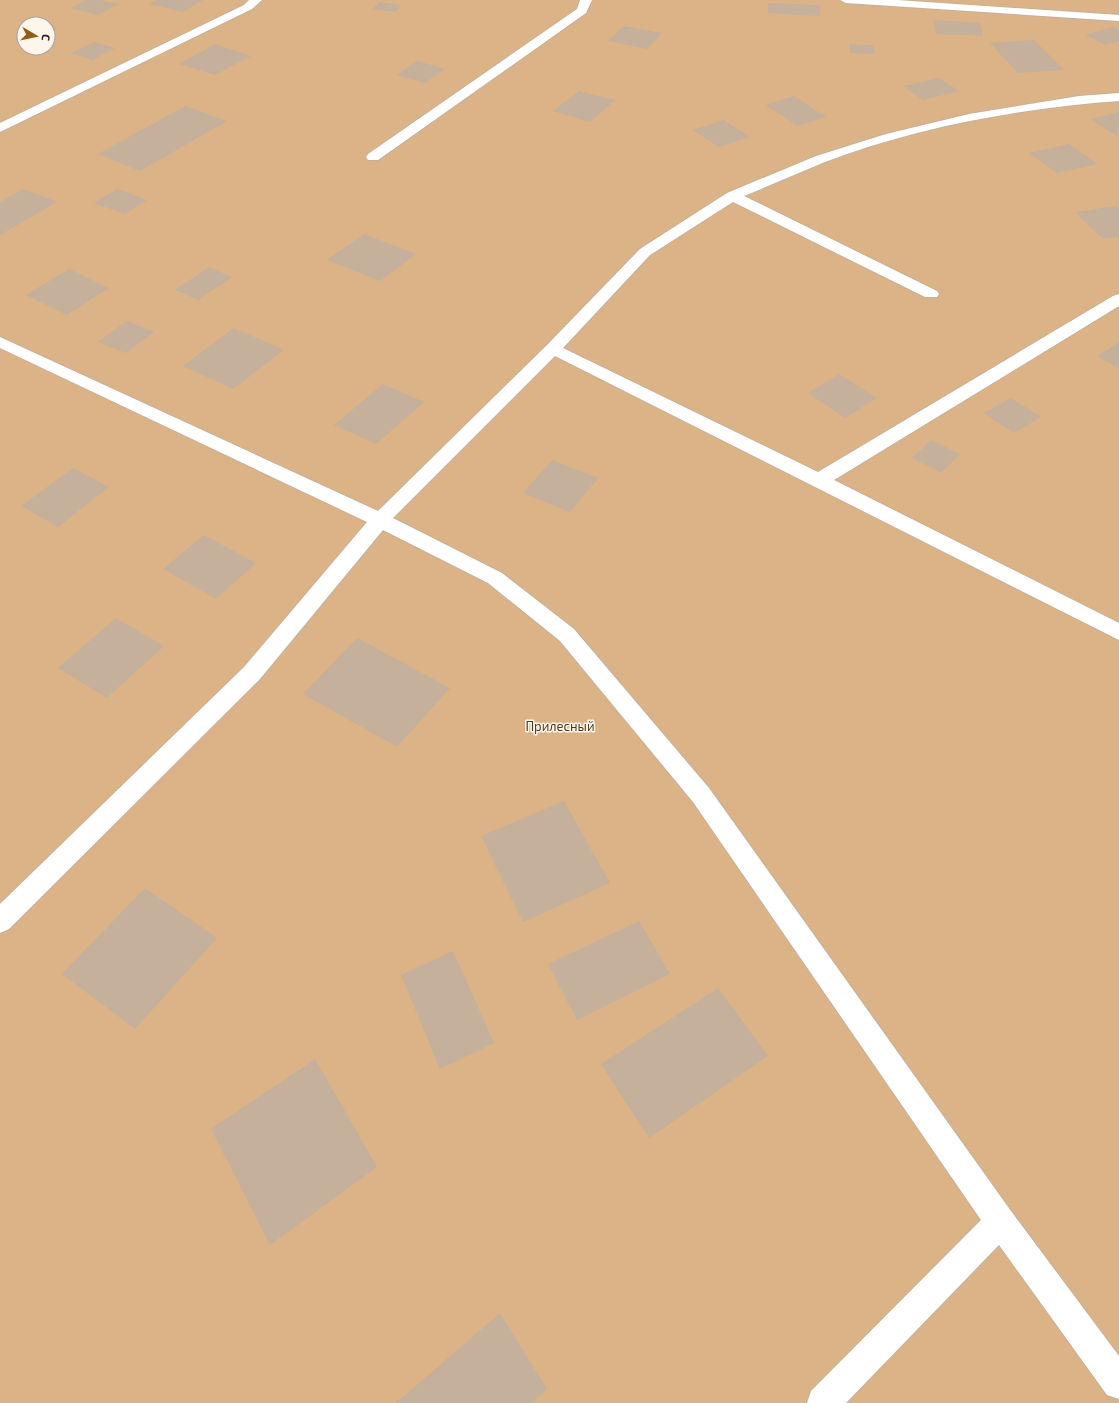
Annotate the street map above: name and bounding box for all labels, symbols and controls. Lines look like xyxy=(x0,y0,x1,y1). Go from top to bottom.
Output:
north arrow xyxy=(16,16,56,56)
text: С xyxy=(39,33,53,42)
park label: Прилесный xyxy=(525,718,595,734)

